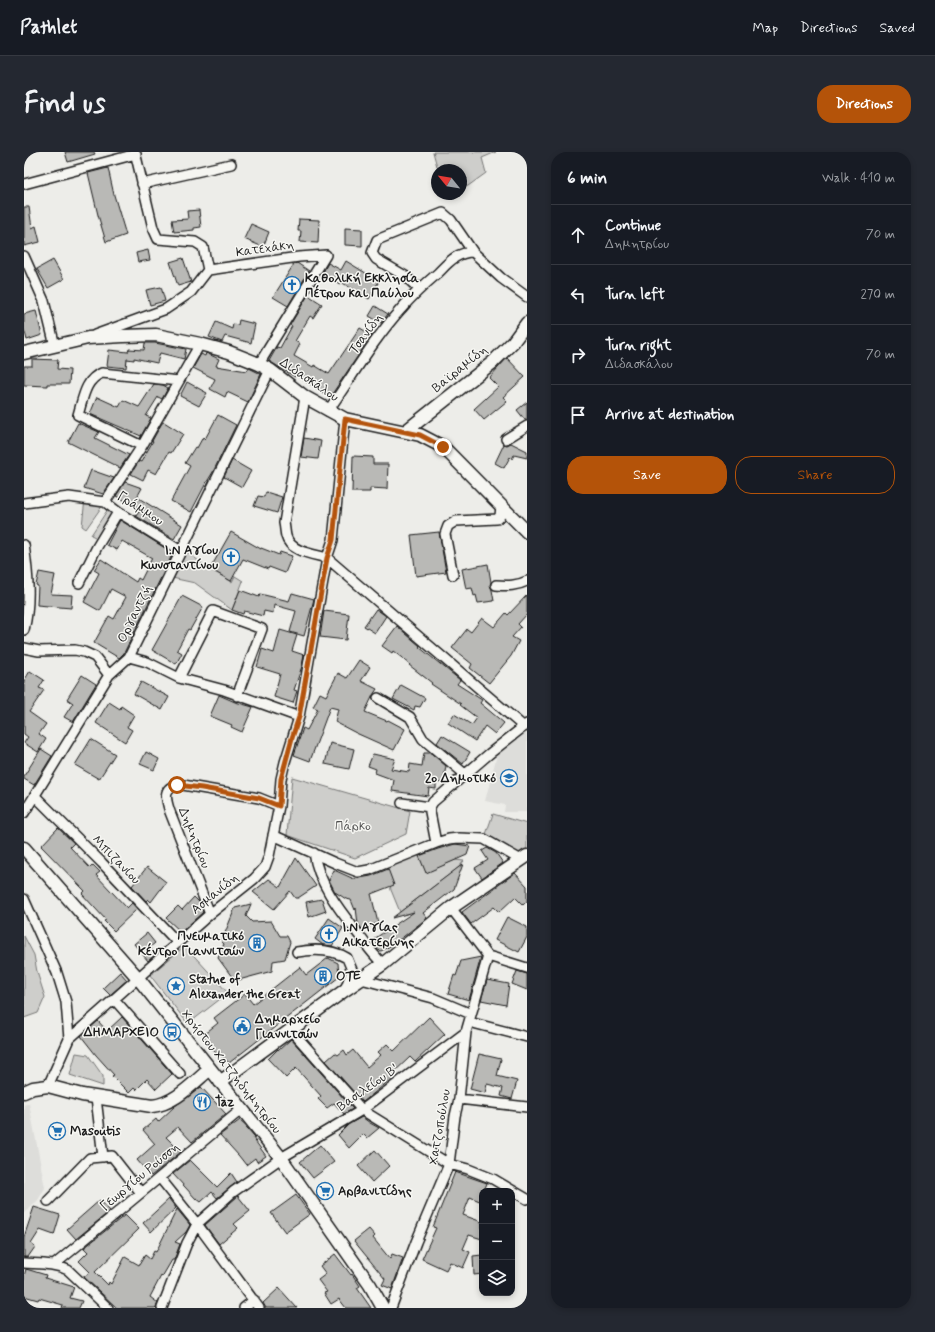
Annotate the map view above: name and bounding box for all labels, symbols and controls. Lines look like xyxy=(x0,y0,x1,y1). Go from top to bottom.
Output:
text: Pathlet xyxy=(20,15,77,40)
text: Map xyxy=(752,19,778,37)
text: Directions xyxy=(800,19,858,37)
text: Saved xyxy=(880,19,915,37)
button: Directions xyxy=(817,85,911,123)
text: Find us xyxy=(24,86,105,123)
north arrow xyxy=(431,164,467,200)
text: 6 min xyxy=(567,167,607,189)
text: Walk · 410 m xyxy=(822,170,895,187)
text: Continue xyxy=(605,216,661,236)
icon: ahead xyxy=(567,224,589,246)
text: 70 m xyxy=(866,226,895,243)
street label: Κατεχάκη xyxy=(235,236,295,262)
text: Δημητρίου xyxy=(605,236,669,253)
place label: Καθολική Εκκλησία Πέτρου και Παύλου xyxy=(305,270,420,302)
church icon: Καθολική Εκκλησία Πέτρου και Παύλου xyxy=(282,275,302,295)
icon: left xyxy=(567,284,589,306)
text: Turn left xyxy=(605,285,665,305)
text: 270 m xyxy=(860,286,895,303)
street label: Τσανίδη xyxy=(345,310,387,358)
text: Turn right xyxy=(605,336,672,356)
street label: Βαϊραμίδη xyxy=(429,341,491,397)
icon: right xyxy=(567,344,589,366)
text: 70 m xyxy=(866,346,895,363)
street label: Διδασκάλου xyxy=(276,354,342,406)
text: Διδασκάλου xyxy=(605,356,673,373)
icon: arrive xyxy=(567,404,589,426)
text: Arrive at destination xyxy=(605,405,734,425)
route end xyxy=(434,438,452,456)
button: Save xyxy=(567,456,727,494)
button: Share xyxy=(735,456,895,494)
street label: Γράμμου xyxy=(114,488,166,530)
place label: Ι.Ν Αγίου Κωνσταντίνου xyxy=(141,542,218,574)
church icon: Ι.Ν Αγίου Κωνσταντίνου xyxy=(221,547,241,567)
street label: Οργαντζή xyxy=(114,582,156,646)
school or university icon: 2ο Δημοτικό xyxy=(499,768,519,788)
place label: 2ο Δημοτικό xyxy=(425,770,496,787)
route start xyxy=(168,776,186,794)
street label: Δημητρίου xyxy=(174,805,214,871)
park label: Πάρκο xyxy=(335,818,371,835)
street label: Μπιζανίου xyxy=(88,832,144,888)
street label: Ασμανίδη xyxy=(188,870,242,918)
place label: Ι.Ν Αγίας Αικατερίνης xyxy=(342,919,415,951)
church icon: Ι.Ν Αγίας Αικατερίνης xyxy=(319,924,339,944)
place label: Πνευματικό Κέντρο Γιαννιτσών xyxy=(138,928,244,960)
building icon: Πνευματικό Κέντρο Γιαννιτσών xyxy=(247,933,267,953)
building icon: ΟΤΕ xyxy=(313,966,333,986)
place label: ΟΤΕ xyxy=(336,968,361,985)
place label: Statue of Alexander the Great xyxy=(189,971,301,1003)
place icon: Statue of Alexander the Great xyxy=(166,976,186,996)
street label: Χρήστου Χατζηδημητρίου xyxy=(177,1006,285,1138)
place label: Δημαρχείο Γιαννιτσών xyxy=(254,1011,320,1043)
public building icon: Δημαρχείο Γιαννιτσών xyxy=(232,1016,252,1036)
bus stop icon: ΔΗΜΑΡΧΕΙΟ xyxy=(162,1022,182,1042)
place label: ΔΗΜΑΡΧΕΙΟ xyxy=(83,1024,159,1041)
street label: Βασιλείου Β' xyxy=(334,1061,402,1115)
street label: Χατζοπούλου xyxy=(425,1088,455,1166)
restaurant icon: Taz xyxy=(192,1092,212,1112)
place label: Taz xyxy=(215,1094,234,1111)
supermarket icon: Masoutis xyxy=(47,1121,67,1141)
place label: Masoutis xyxy=(70,1123,121,1140)
street label: Γεωργίου Ρούσση xyxy=(97,1139,183,1215)
supermarket icon: Αρβανιτίδης xyxy=(315,1181,335,1201)
place label: Αρβανιτίδης xyxy=(338,1183,412,1200)
map controls xyxy=(479,1188,515,1296)
button: + xyxy=(479,1188,515,1224)
button: − xyxy=(479,1224,515,1260)
button: layers xyxy=(479,1260,515,1296)

